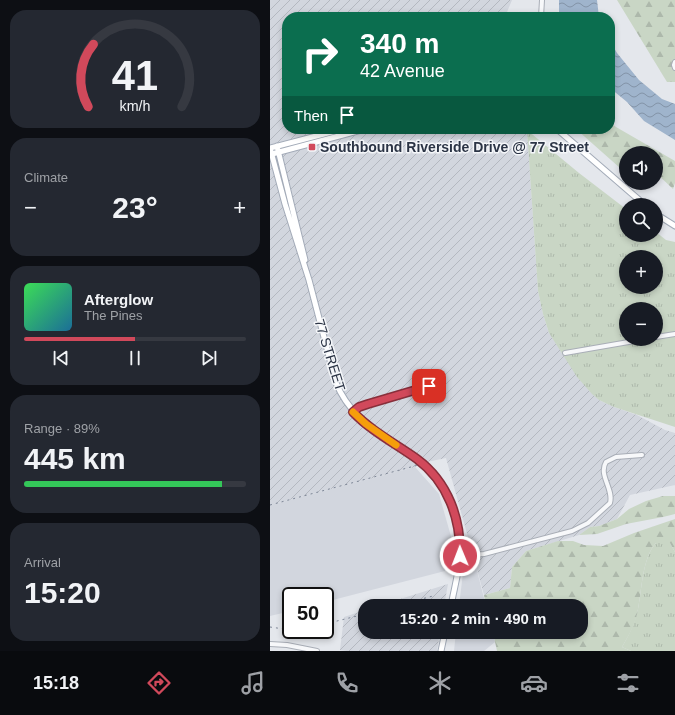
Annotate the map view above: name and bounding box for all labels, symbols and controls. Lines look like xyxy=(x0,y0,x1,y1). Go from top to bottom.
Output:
icon: right xyxy=(294,28,346,80)
text: 340 m xyxy=(360,28,439,59)
text: 41 xyxy=(112,52,158,99)
text: 42 Avenue xyxy=(360,61,445,81)
text: km/h xyxy=(120,98,151,114)
icon: arrive xyxy=(336,104,358,126)
text: Then xyxy=(294,107,328,124)
place label: Southbound Riverside Drive @ 77 Street xyxy=(320,139,589,155)
marker: Southbound Riverside Drive @ 77 Street xyxy=(307,142,317,152)
map controls xyxy=(619,146,663,346)
button: sound xyxy=(619,146,663,190)
text: Climate xyxy=(24,170,68,185)
text: 23° xyxy=(112,191,158,224)
text: − xyxy=(24,195,37,220)
text: + xyxy=(233,195,246,220)
button: search xyxy=(619,198,663,242)
button: + xyxy=(619,250,663,294)
text: Afterglow xyxy=(84,291,153,308)
button: − xyxy=(619,302,663,346)
text: The Pines xyxy=(84,308,143,323)
street label: 77 STREET xyxy=(311,317,349,393)
icon: previous xyxy=(50,347,72,369)
icon: pause xyxy=(124,347,146,369)
icon: next xyxy=(198,347,220,369)
pin xyxy=(412,369,446,403)
icon: arrive xyxy=(418,375,440,397)
text: Range · 89% xyxy=(24,421,100,436)
text: 445 km xyxy=(24,442,126,475)
position arrow xyxy=(439,535,481,577)
text: Arrival xyxy=(24,555,61,570)
text: 15:20 xyxy=(24,576,101,609)
speed limit sign: 50 xyxy=(282,587,334,639)
text: 15:20 · 2 min · 490 m xyxy=(400,610,546,627)
icon: directions xyxy=(145,669,173,697)
icon: music xyxy=(239,669,267,697)
icon: phone xyxy=(333,669,361,697)
icon: climate xyxy=(426,669,454,697)
icon: car xyxy=(520,669,548,697)
icon: filters xyxy=(614,669,642,697)
text: 15:18 xyxy=(33,673,79,693)

